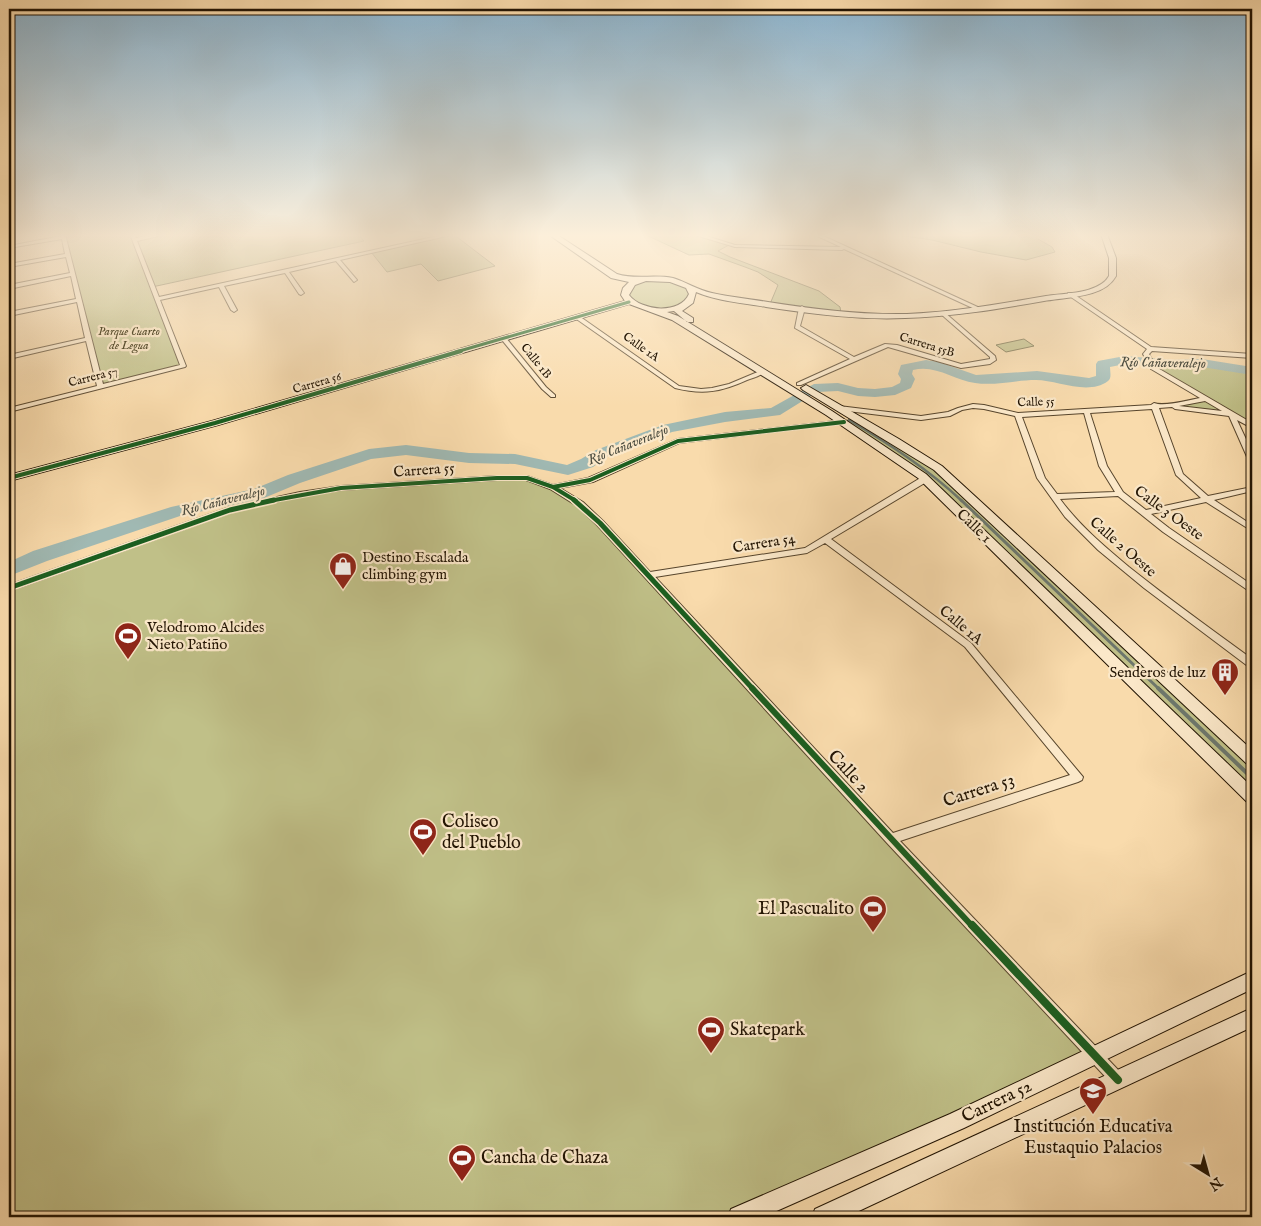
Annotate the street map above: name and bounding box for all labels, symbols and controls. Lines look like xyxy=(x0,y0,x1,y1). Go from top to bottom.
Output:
park label: Parque Cuarto de Legua xyxy=(98,324,160,354)
street label: Calle 1A xyxy=(620,329,663,365)
street label: Carrera 55B xyxy=(898,330,956,361)
street label: Calle 1B xyxy=(517,340,555,382)
water label: Río Cañaveralejo xyxy=(1120,353,1206,373)
street label: Carrera 57 xyxy=(67,364,119,390)
street label: Carrera 56 xyxy=(291,369,344,397)
street label: Calle 55 xyxy=(1017,394,1055,410)
water label: Río Cañaveralejo xyxy=(585,421,671,469)
street label: Carrera 55 xyxy=(393,458,456,482)
water label: Río Cañaveralejo xyxy=(179,482,267,520)
street label: Calle 3 Oeste xyxy=(1131,482,1207,545)
street label: Calle 1 xyxy=(953,505,995,547)
street label: Calle 2 Oeste xyxy=(1086,513,1160,581)
street label: Carrera 54 xyxy=(731,529,797,557)
place label: Destino Escalada climbing gym xyxy=(362,548,469,584)
shop icon: Destino Escalada climbing gym xyxy=(328,551,358,590)
street label: Calle 1A xyxy=(935,601,987,649)
place label: Velodromo Alcides Nieto Patiño xyxy=(146,618,264,654)
sports icon: Velodromo Alcides Nieto Patiño xyxy=(113,621,143,660)
building icon: Senderos de luz xyxy=(1210,657,1240,696)
place label: Senderos de luz xyxy=(1110,663,1206,682)
street label: Calle 2 xyxy=(822,745,874,799)
street label: Carrera 53 xyxy=(940,769,1018,813)
place label: Coliseo del Pueblo xyxy=(442,811,521,855)
sports icon: Coliseo del Pueblo xyxy=(408,817,438,856)
sports icon: El Pascualito xyxy=(858,894,888,933)
place label: El Pascualito xyxy=(758,898,854,921)
sports icon: Skatepark xyxy=(696,1015,726,1054)
place label: Skatepark xyxy=(730,1019,805,1042)
street label: Carrera 52 xyxy=(958,1075,1036,1129)
school or university icon: Institución Educativa Eustaquio Palacios xyxy=(1078,1076,1108,1115)
place label: Institución Educativa Eustaquio Palacios xyxy=(1013,1116,1173,1160)
sports icon: Cancha de Chaza xyxy=(447,1143,477,1182)
place label: Cancha de Chaza xyxy=(481,1147,609,1170)
north arrow xyxy=(1184,1148,1234,1198)
text: N xyxy=(1205,1172,1226,1194)

